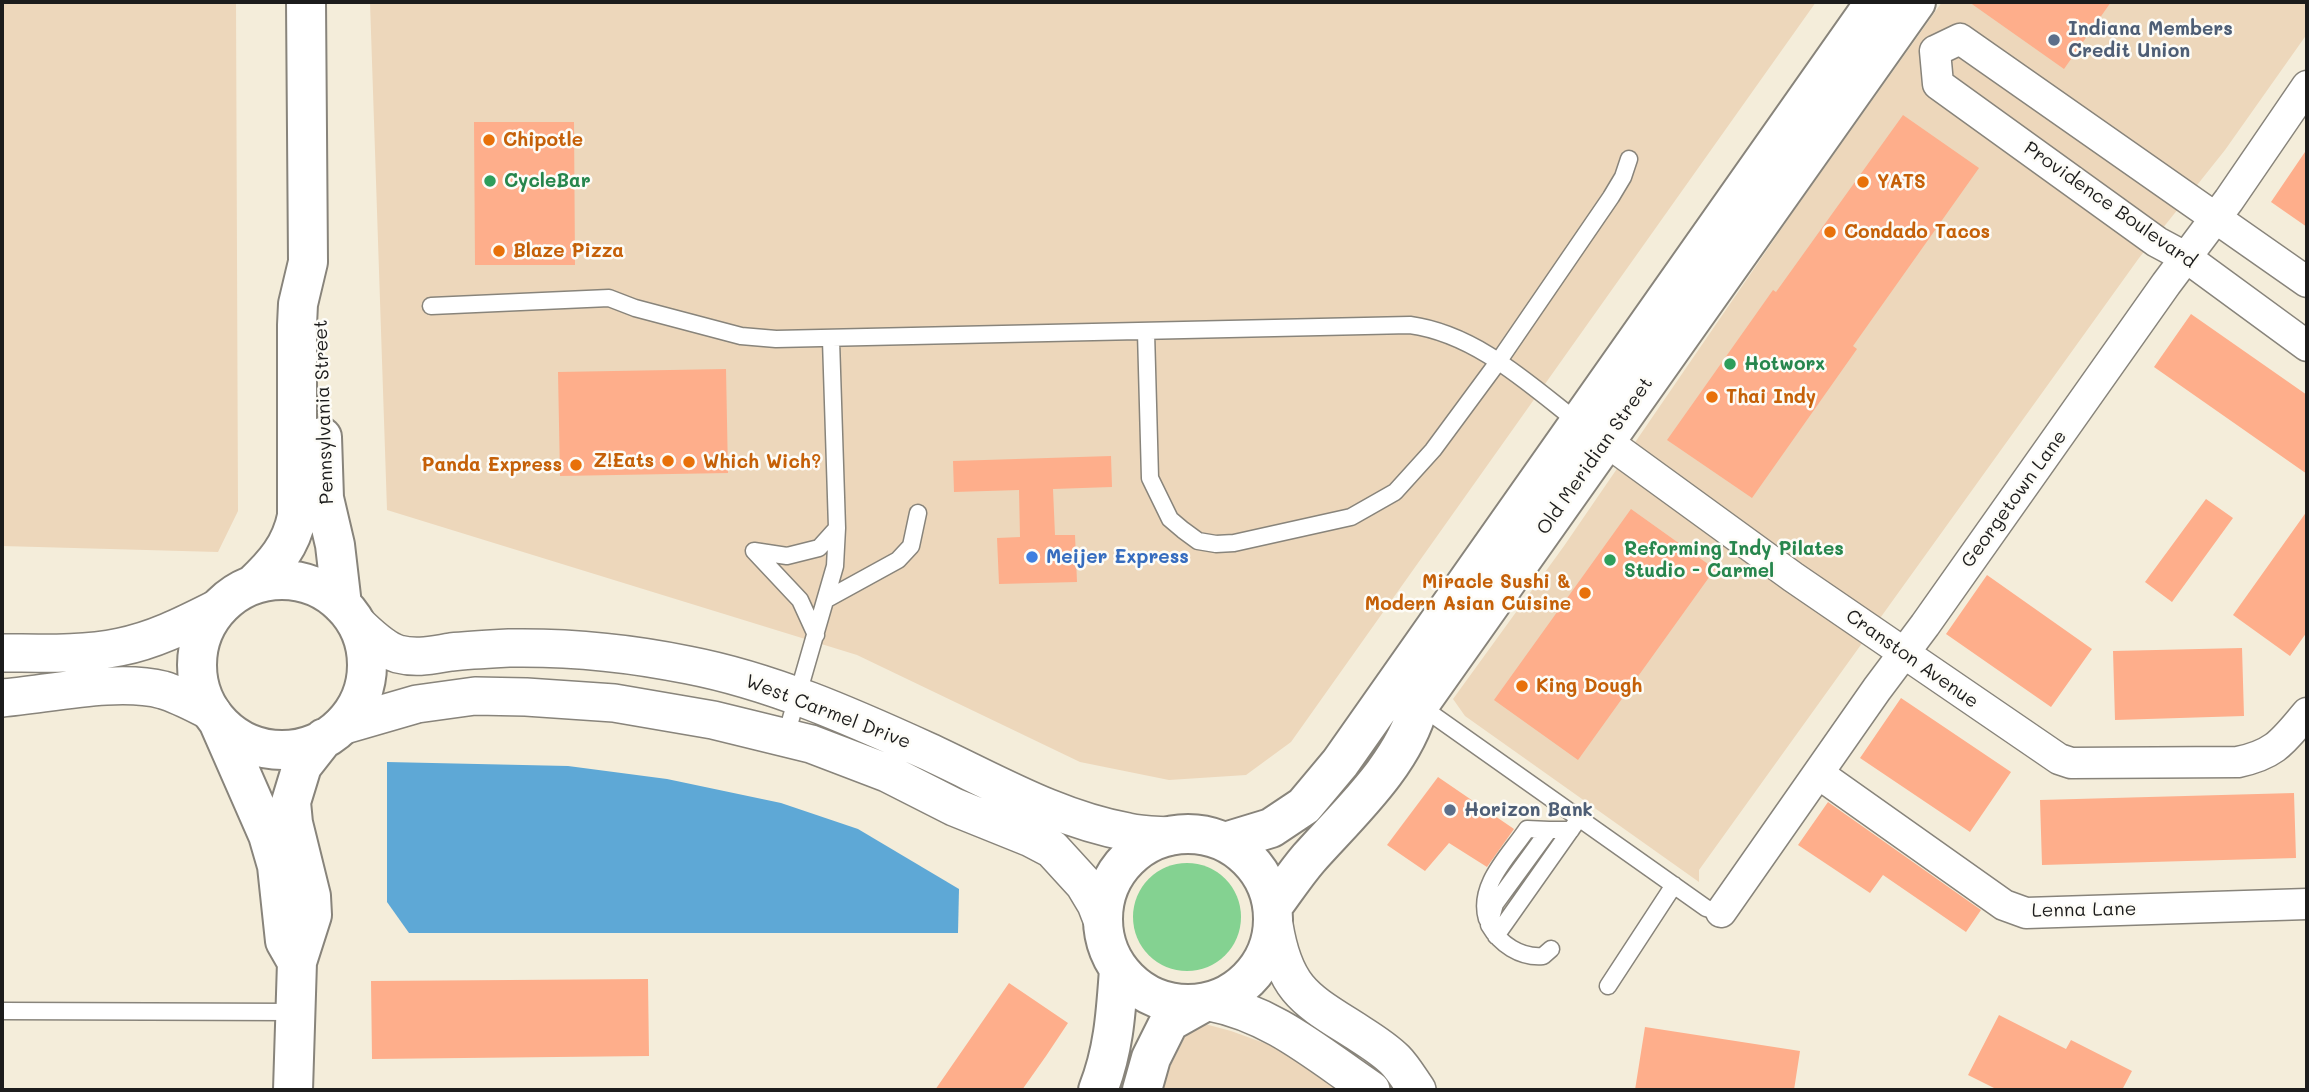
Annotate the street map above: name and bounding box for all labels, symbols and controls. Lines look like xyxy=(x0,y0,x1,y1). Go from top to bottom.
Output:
place label: Indiana Members Credit Union xyxy=(2068,18,2233,62)
marker: Indiana Members Credit Union xyxy=(2046,32,2062,48)
place label: Chipotle xyxy=(503,129,583,151)
marker: Chipotle xyxy=(481,132,497,148)
street label: Providence Boulevard xyxy=(2019,137,2201,273)
place label: CycleBar xyxy=(504,170,591,192)
place label: YATS xyxy=(1877,171,1926,193)
marker: CycleBar xyxy=(482,173,498,189)
marker: YATS xyxy=(1855,174,1871,190)
place label: Condado Tacos xyxy=(1844,221,1990,243)
marker: Condado Tacos xyxy=(1822,224,1838,240)
place label: Blaze Pizza xyxy=(513,240,624,262)
marker: Blaze Pizza xyxy=(491,243,507,259)
street label: Pennsylvania Street xyxy=(309,319,339,505)
place label: Hotworx xyxy=(1744,353,1825,375)
marker: Hotworx xyxy=(1722,356,1738,372)
street label: Old Meridian Street xyxy=(1532,373,1658,539)
place label: Thai Indy xyxy=(1726,386,1816,408)
marker: Thai Indy xyxy=(1704,389,1720,405)
street label: Georgetown Lane xyxy=(1956,426,2072,572)
place label: Z!Eats xyxy=(593,450,654,472)
place label: Which Wich? xyxy=(703,451,821,473)
marker: Z!Eats xyxy=(660,453,676,469)
place label: Panda Express xyxy=(421,454,562,476)
marker: Which Wich? xyxy=(681,454,697,470)
marker: Panda Express xyxy=(568,457,584,473)
place label: Reforming Indy Pilates Studio - Carmel xyxy=(1624,538,1844,582)
place label: Meijer Express xyxy=(1046,546,1189,568)
marker: Meijer Express xyxy=(1024,549,1040,565)
marker: Reforming Indy Pilates Studio - Carmel xyxy=(1602,552,1618,568)
place label: Miracle Sushi & Modern Asian Cuisine xyxy=(1365,571,1571,615)
marker: Miracle Sushi & Modern Asian Cuisine xyxy=(1577,585,1593,601)
street label: Cranston Avenue xyxy=(1841,605,1983,713)
street label: West Carmel Drive xyxy=(742,670,914,754)
place label: King Dough xyxy=(1536,675,1642,697)
marker: King Dough xyxy=(1514,678,1530,694)
place label: Horizon Bank xyxy=(1464,799,1593,821)
marker: Horizon Bank xyxy=(1442,802,1458,818)
street label: Lenna Lane xyxy=(2031,898,2137,922)

